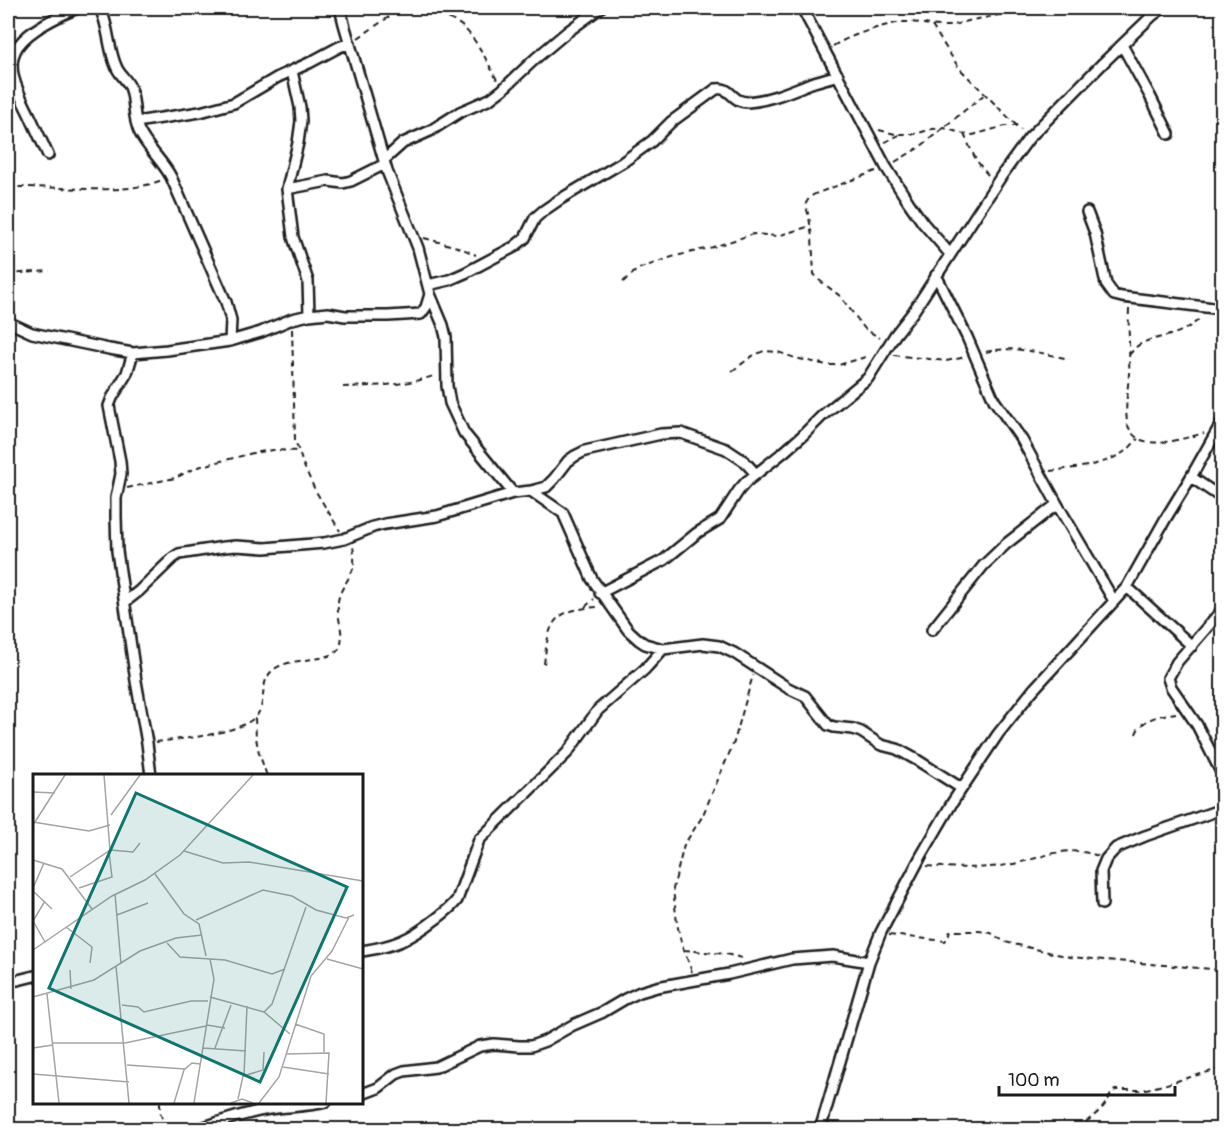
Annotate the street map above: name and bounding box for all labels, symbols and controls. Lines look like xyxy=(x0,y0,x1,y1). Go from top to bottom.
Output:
inset map xyxy=(33,774,363,1104)
scale bar xyxy=(999,1059,1174,1097)
text: 100 m xyxy=(1008,1069,1060,1092)

